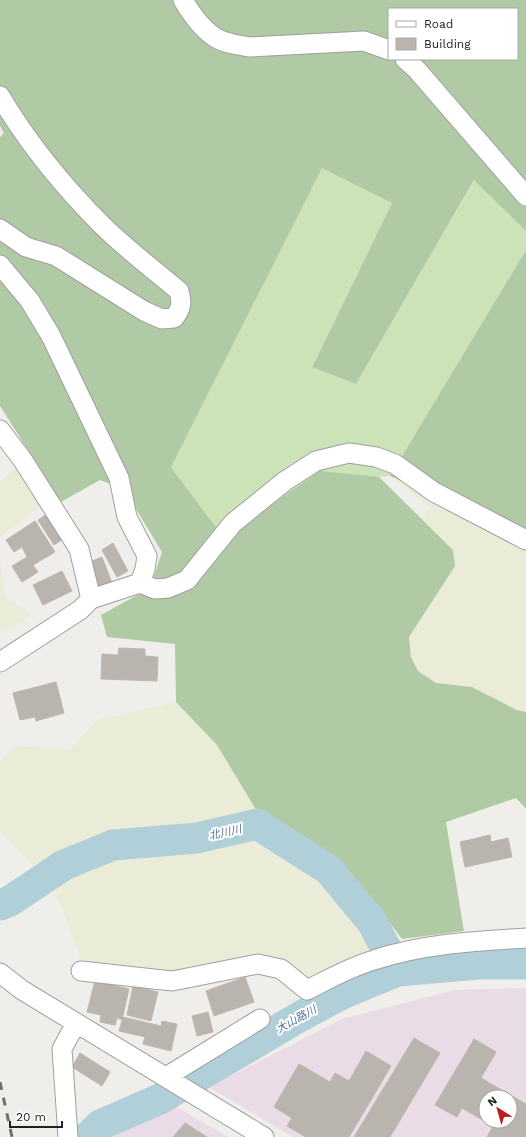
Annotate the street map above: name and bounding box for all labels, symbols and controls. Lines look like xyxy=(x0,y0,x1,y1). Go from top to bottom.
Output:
legend xyxy=(388,8,518,60)
text: Road xyxy=(424,17,453,31)
text: Building xyxy=(424,37,471,51)
water label: 北川川 xyxy=(208,822,244,843)
water label: 大山路川 xyxy=(274,1003,320,1036)
north arrow xyxy=(478,1089,518,1129)
text: N xyxy=(485,1094,499,1109)
scale bar xyxy=(10,1103,62,1129)
text: 20 m xyxy=(16,1110,46,1124)

